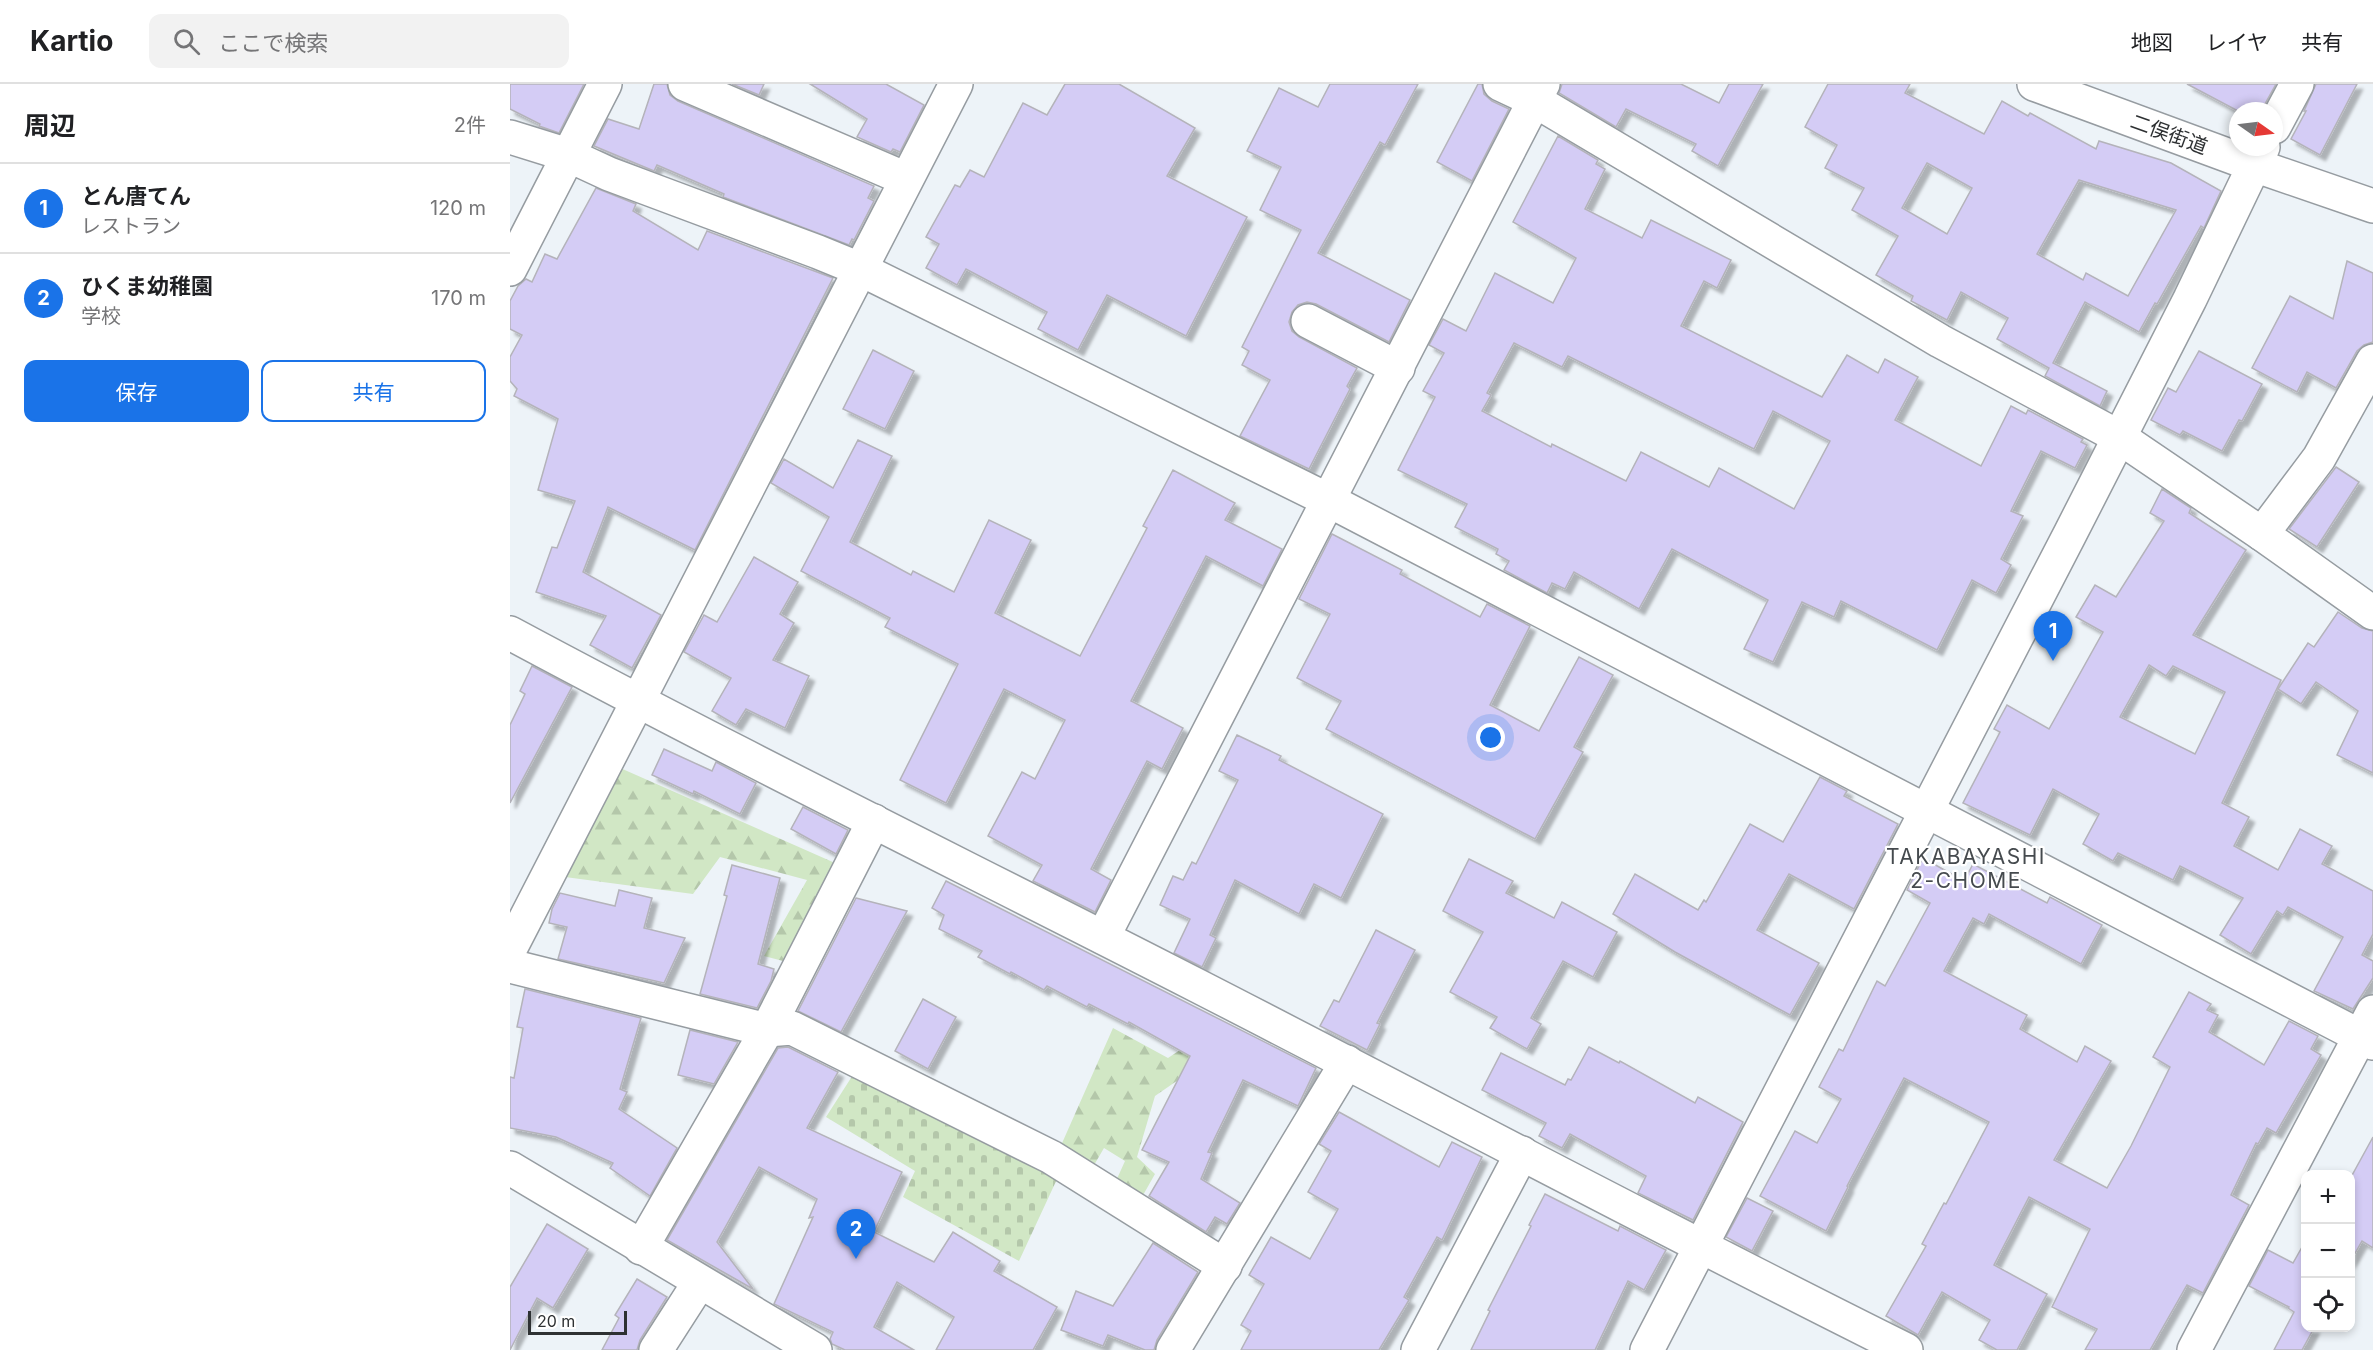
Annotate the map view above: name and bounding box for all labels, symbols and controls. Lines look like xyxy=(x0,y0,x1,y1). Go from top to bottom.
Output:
search box xyxy=(149,14,569,68)
text: Kartio xyxy=(30,24,113,58)
icon: search xyxy=(170,25,203,58)
text: ここで検索 xyxy=(218,30,328,56)
text: 地図 xyxy=(2131,30,2173,55)
text: レイヤ xyxy=(2206,30,2268,55)
text: 共有 xyxy=(2301,30,2343,55)
north arrow xyxy=(2229,102,2283,156)
street label: 二俣街道 xyxy=(2127,109,2211,159)
text: 周辺 xyxy=(24,110,76,141)
text: 2件 xyxy=(454,113,486,137)
text: とん唐てん xyxy=(81,183,191,209)
text: 1 xyxy=(39,196,48,220)
text: 120 m xyxy=(430,196,486,220)
text: レストラン xyxy=(81,214,181,238)
text: ひくま幼稚園 xyxy=(81,273,213,299)
text: 2 xyxy=(37,286,50,310)
text: 170 m xyxy=(431,286,486,310)
text: 学校 xyxy=(81,304,121,328)
button: 保存 xyxy=(24,360,249,422)
button: 共有 xyxy=(261,360,486,422)
pin: 1 xyxy=(2034,612,2072,661)
your location xyxy=(1476,723,1505,752)
district label: TAKABAYASHI 2-CHOME xyxy=(1886,844,2046,893)
map controls xyxy=(2301,1170,2355,1332)
button: + xyxy=(2301,1170,2355,1224)
pin: 2 xyxy=(836,1210,876,1259)
button: − xyxy=(2301,1224,2355,1278)
button: locate xyxy=(2301,1278,2355,1332)
scale bar xyxy=(528,1308,627,1336)
text: 20 m xyxy=(537,1311,575,1331)

